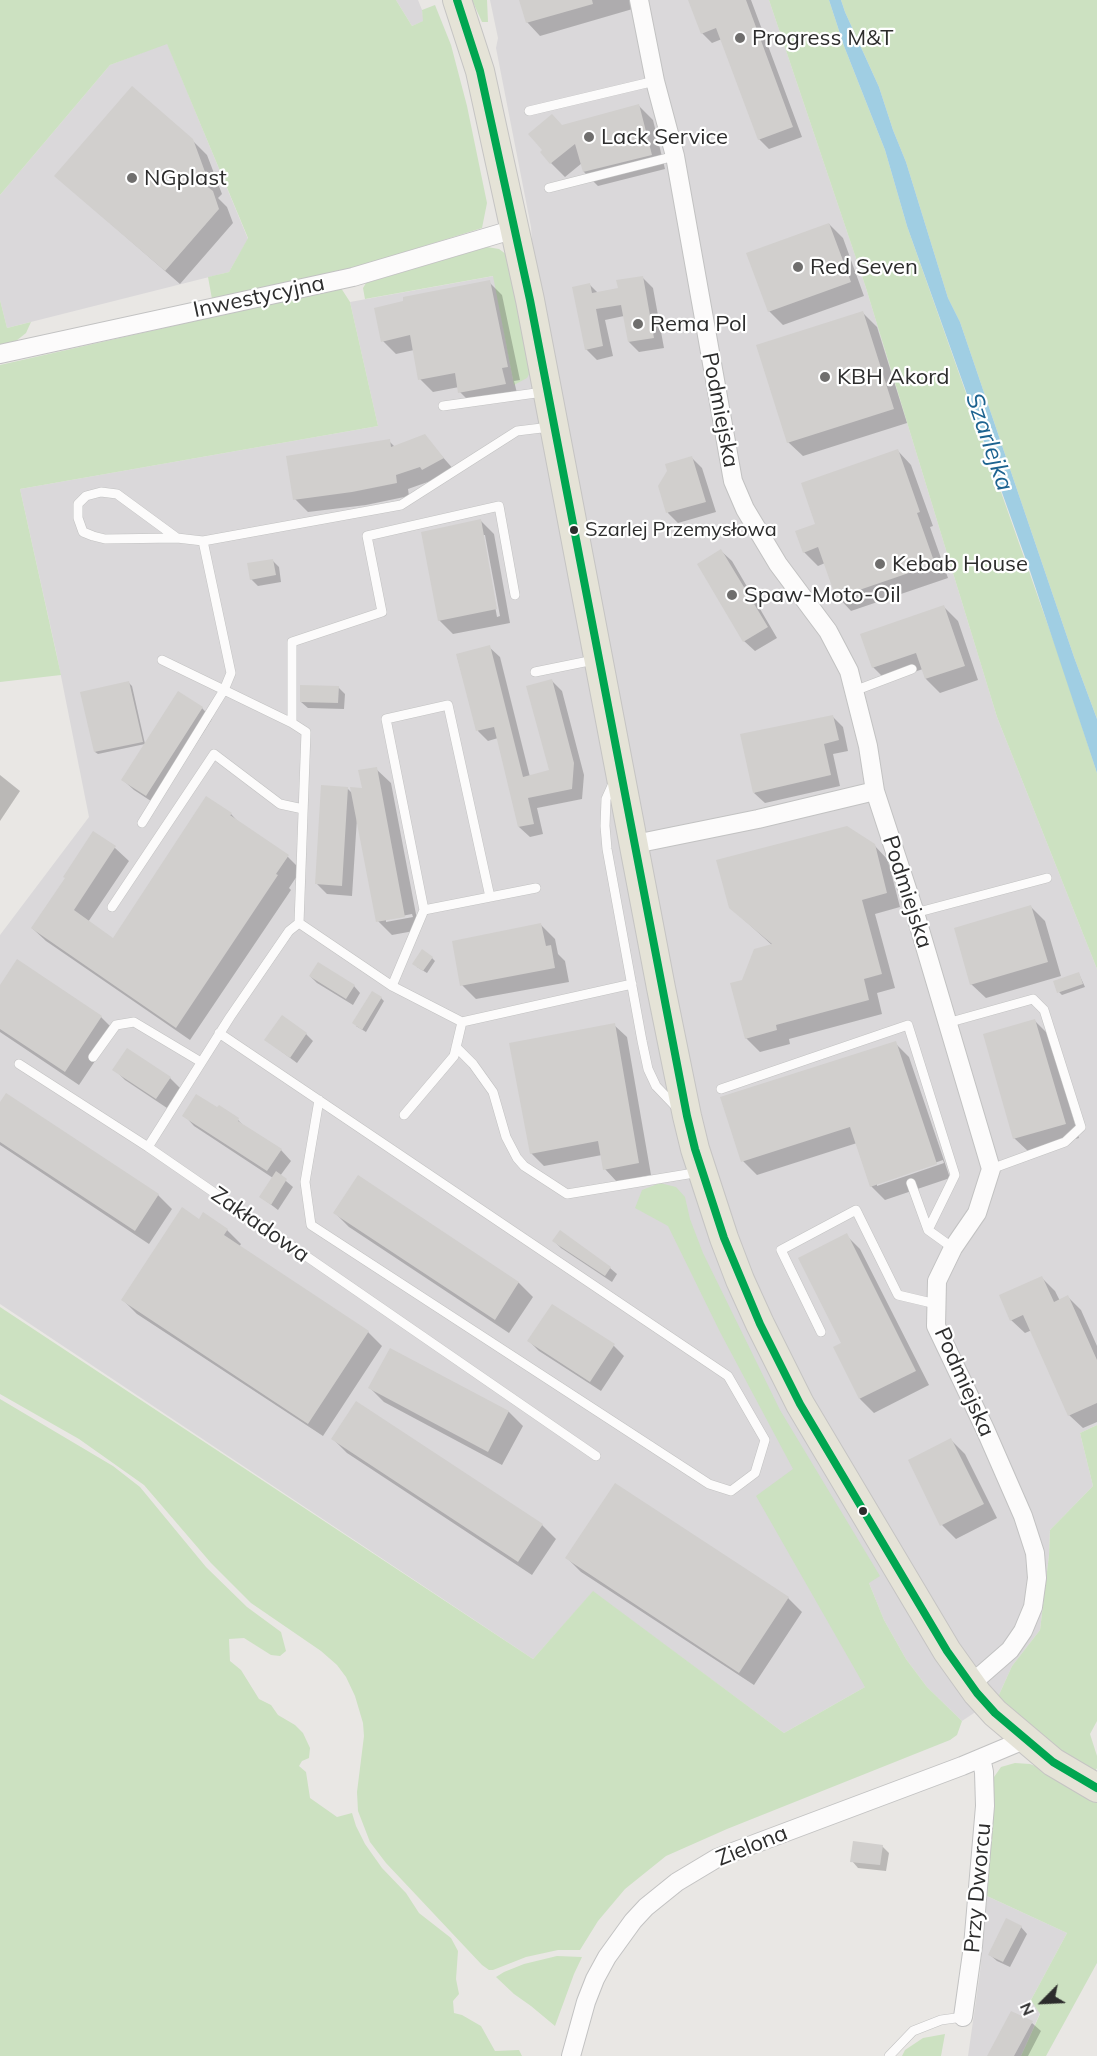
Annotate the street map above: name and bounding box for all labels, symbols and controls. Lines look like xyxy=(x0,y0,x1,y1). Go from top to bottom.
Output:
place label: Progress M&T xyxy=(752,25,893,51)
marker: Progress M&T xyxy=(733,31,747,45)
place label: Lack Service xyxy=(601,124,728,150)
marker: Lack Service xyxy=(582,130,596,144)
place label: NGplast xyxy=(144,165,227,191)
marker: NGplast xyxy=(125,171,139,185)
place label: Red Seven xyxy=(810,254,918,280)
marker: Red Seven xyxy=(791,260,805,274)
street label: Inwestycyjna xyxy=(191,270,327,324)
place label: Rema Pol xyxy=(650,311,747,337)
marker: Rema Pol xyxy=(631,317,645,331)
street label: Podmiejska xyxy=(696,350,744,470)
place label: KBH Akord xyxy=(837,364,949,390)
marker: KBH Akord xyxy=(818,370,832,384)
water label: Szarlejka xyxy=(959,389,1019,495)
place label: Szarlej Przemysłowa xyxy=(585,518,777,542)
marker: Szarlej Przemysłowa xyxy=(568,524,580,536)
place label: Kebab House xyxy=(892,551,1028,577)
marker: Kebab House xyxy=(873,557,887,571)
place label: Spaw-Moto-Oil xyxy=(744,582,901,608)
marker: Spaw-Moto-Oil xyxy=(725,588,739,602)
street label: Podmiejska xyxy=(876,832,938,952)
street label: Zakładowa xyxy=(206,1182,314,1268)
street label: Podmiejska xyxy=(928,1323,1000,1441)
unlabelled marker xyxy=(857,1505,869,1517)
street label: Zielona xyxy=(713,1820,791,1872)
street label: Przy Dworcu xyxy=(959,1822,997,1954)
north arrow xyxy=(1013,1972,1073,2032)
text: N xyxy=(1015,2000,1038,2019)

